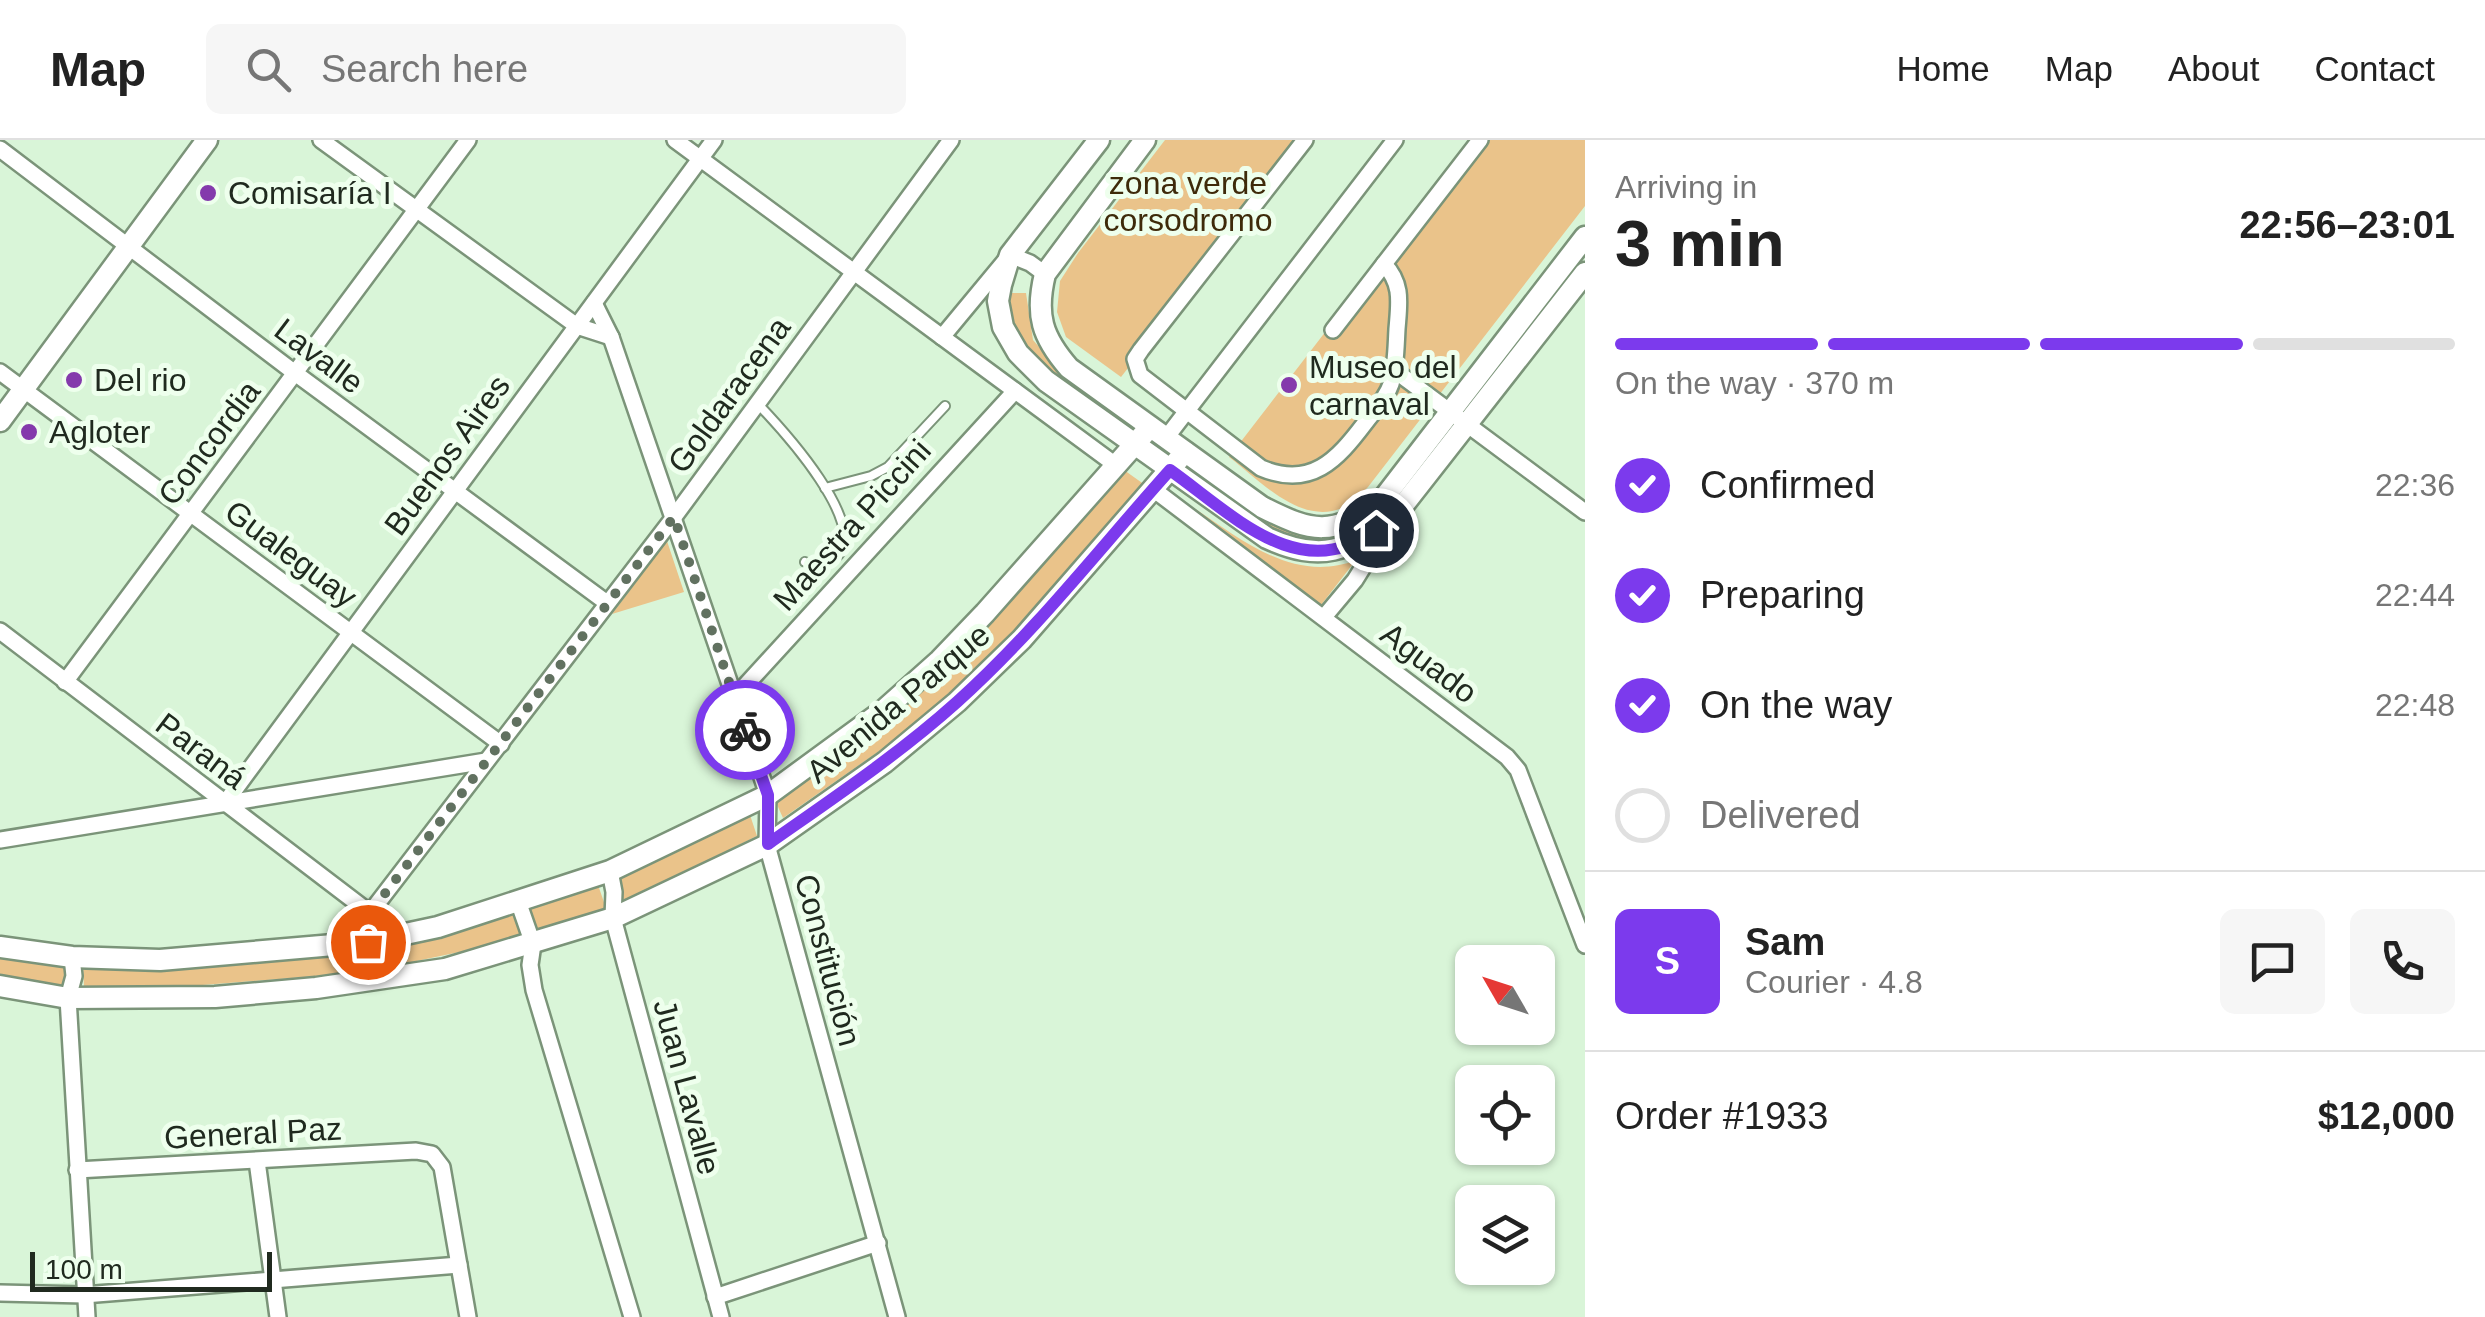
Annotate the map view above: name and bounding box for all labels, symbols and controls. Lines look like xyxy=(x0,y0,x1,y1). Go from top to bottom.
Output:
search box xyxy=(206,24,906,114)
icon: search xyxy=(241,42,296,97)
text: Map xyxy=(50,43,146,96)
text: Search here xyxy=(321,48,528,90)
text: Home xyxy=(1896,49,1990,88)
text: Map xyxy=(2045,49,2113,88)
text: About xyxy=(2168,49,2259,88)
text: Contact xyxy=(2314,49,2435,88)
park label: zona verde corsodromo xyxy=(1104,165,1272,238)
text: Arriving in xyxy=(1615,169,1757,205)
place label: Comisaría I xyxy=(228,175,392,211)
marker: Comisaría I xyxy=(197,182,219,204)
text: 22:56–23:01 xyxy=(2239,204,2455,246)
text: 3 min xyxy=(1615,207,1785,280)
street label: Goldaracena xyxy=(661,310,798,480)
street label: Lavalle xyxy=(268,311,370,401)
place label: Museo del carnaval xyxy=(1309,349,1457,422)
place label: Del rio xyxy=(94,362,186,398)
text: On the way · 370 m xyxy=(1615,365,1894,401)
street label: Buenos Aires xyxy=(377,368,517,542)
marker: Del rio xyxy=(63,369,85,391)
street label: Concordia xyxy=(151,374,267,512)
marker: Museo del carnaval xyxy=(1278,374,1300,396)
place label: Agloter xyxy=(49,414,151,450)
marker: Agloter xyxy=(18,421,40,443)
street label: Maestra Piccini xyxy=(766,432,938,618)
icon: check xyxy=(1615,458,1670,513)
text: Confirmed xyxy=(1700,464,1875,506)
text: 22:36 xyxy=(2375,467,2455,503)
pin xyxy=(1334,488,1419,573)
street label: Gualeguay xyxy=(218,493,364,615)
icon: home xyxy=(1349,503,1404,558)
icon: check xyxy=(1615,568,1670,623)
text: Preparing xyxy=(1700,574,1865,616)
text: 22:44 xyxy=(2375,577,2455,613)
street label: Aguado xyxy=(1374,615,1484,711)
street label: Avenida Parque xyxy=(799,616,997,790)
icon: check xyxy=(1615,678,1670,733)
courier xyxy=(695,680,795,780)
text: On the way xyxy=(1700,684,1892,726)
text: 22:48 xyxy=(2375,687,2455,723)
icon: bike xyxy=(718,703,773,758)
street label: Paraná xyxy=(149,706,253,797)
text: Delivered xyxy=(1700,794,1861,836)
street label: Constitución xyxy=(788,870,868,1050)
pin xyxy=(326,900,411,985)
button: chat xyxy=(2220,909,2325,1014)
button: phone xyxy=(2350,909,2455,1014)
icon: bag xyxy=(341,915,396,970)
text: Sam xyxy=(1745,921,1825,963)
text: S xyxy=(1655,940,1680,982)
north arrow xyxy=(1455,945,1555,1045)
map controls xyxy=(1455,945,1555,1285)
text: Courier · 4.8 xyxy=(1745,964,1923,1000)
street label: Juan Lavalle xyxy=(646,996,728,1178)
button: locate xyxy=(1455,1065,1555,1165)
text: Order #1933 xyxy=(1615,1095,1828,1137)
text: $12,000 xyxy=(2318,1095,2455,1137)
street label: General Paz xyxy=(163,1110,343,1156)
button: layers xyxy=(1455,1185,1555,1285)
scale bar xyxy=(30,1247,272,1292)
text: 100 m xyxy=(45,1254,123,1285)

